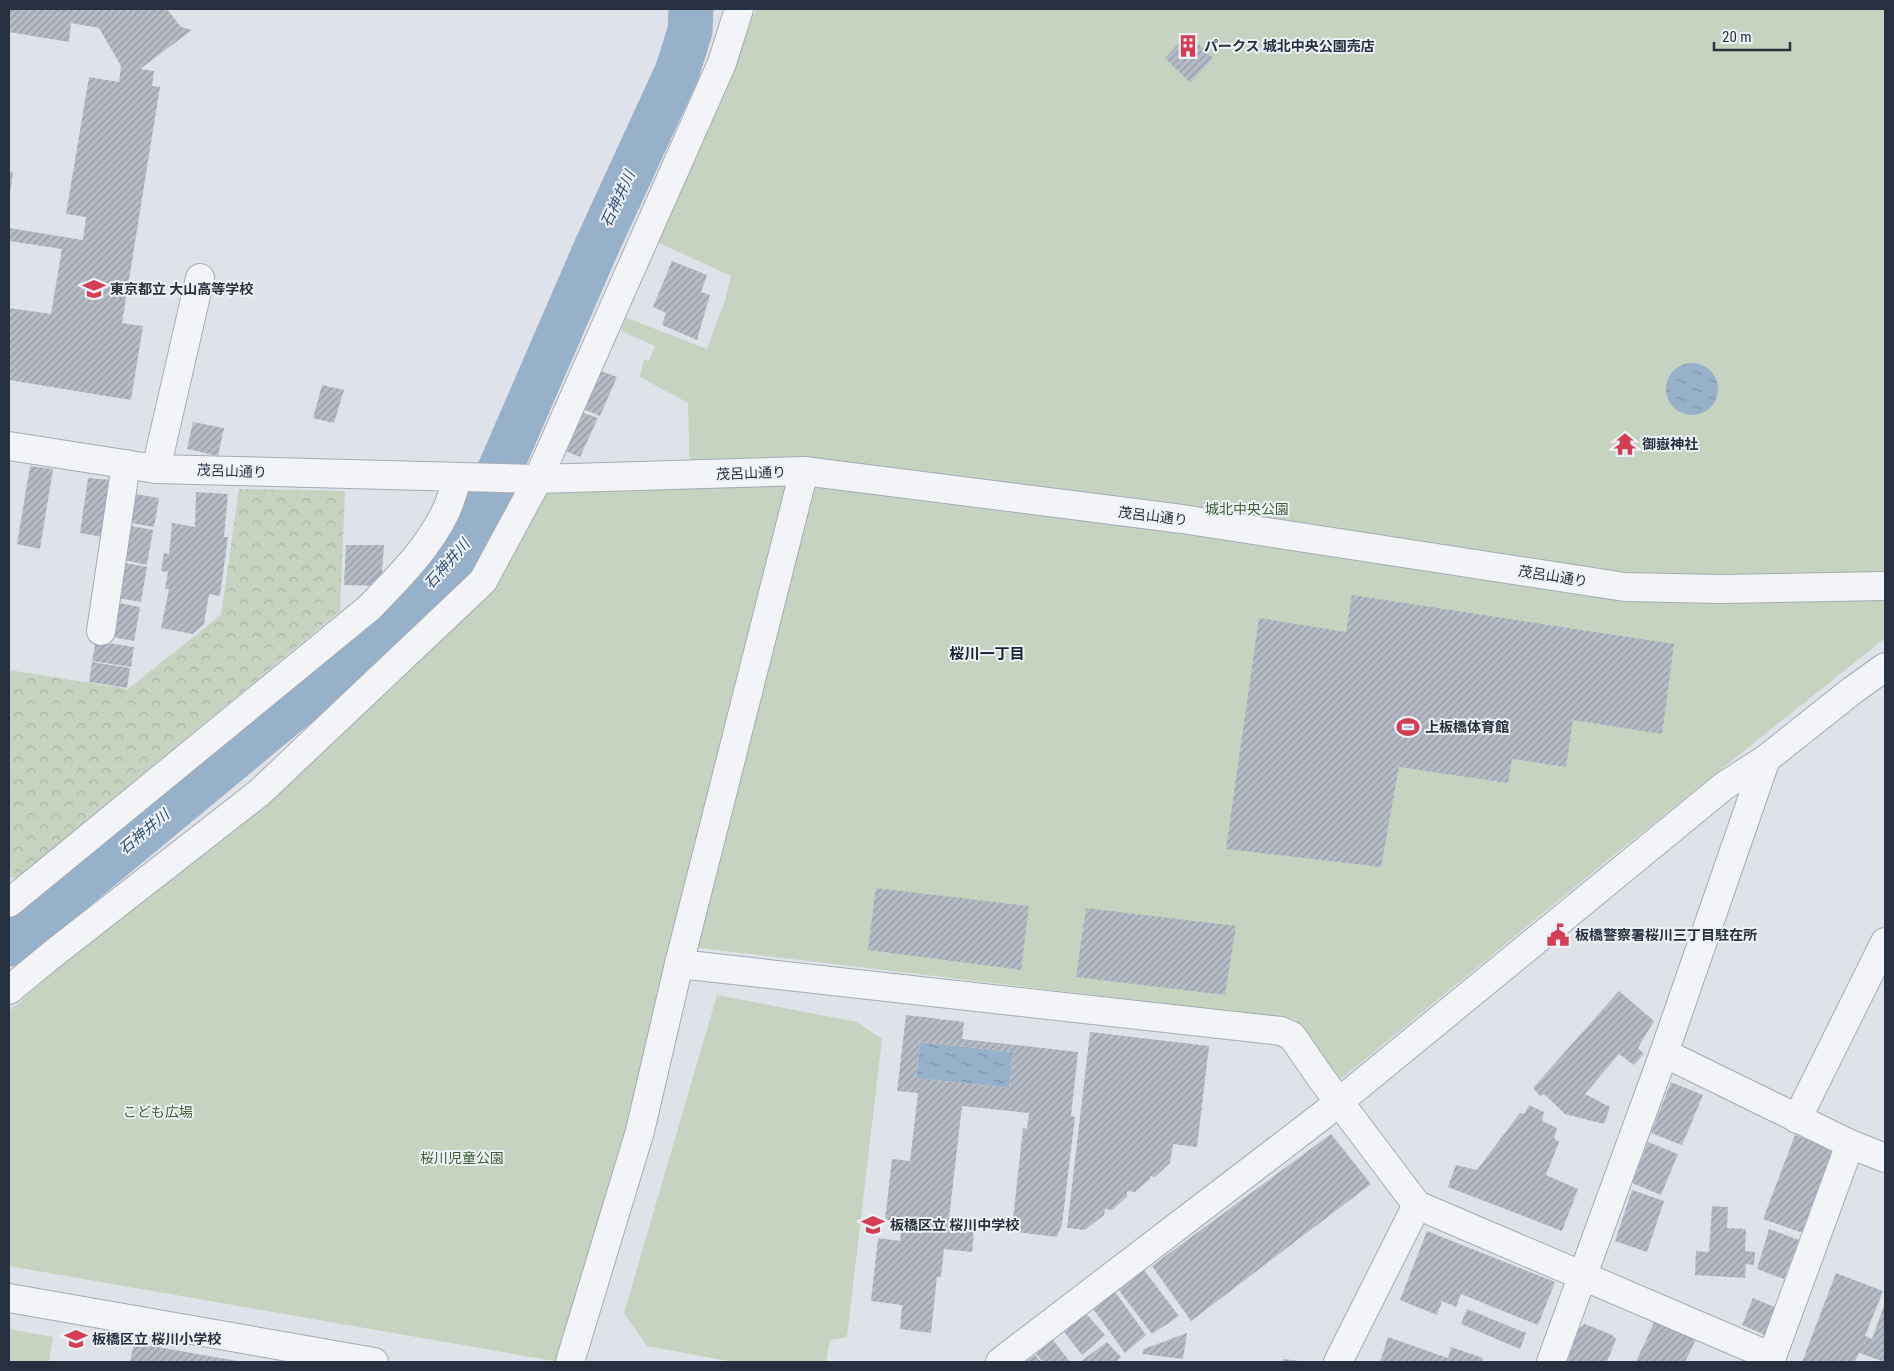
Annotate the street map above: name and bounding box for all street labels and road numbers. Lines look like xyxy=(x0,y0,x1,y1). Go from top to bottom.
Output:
street label: 茂呂山通り xyxy=(197,462,267,480)
street label: 茂呂山通り xyxy=(716,464,786,482)
street label: 茂呂山通り xyxy=(1117,504,1189,528)
street label: 茂呂山通り xyxy=(1517,563,1589,589)

